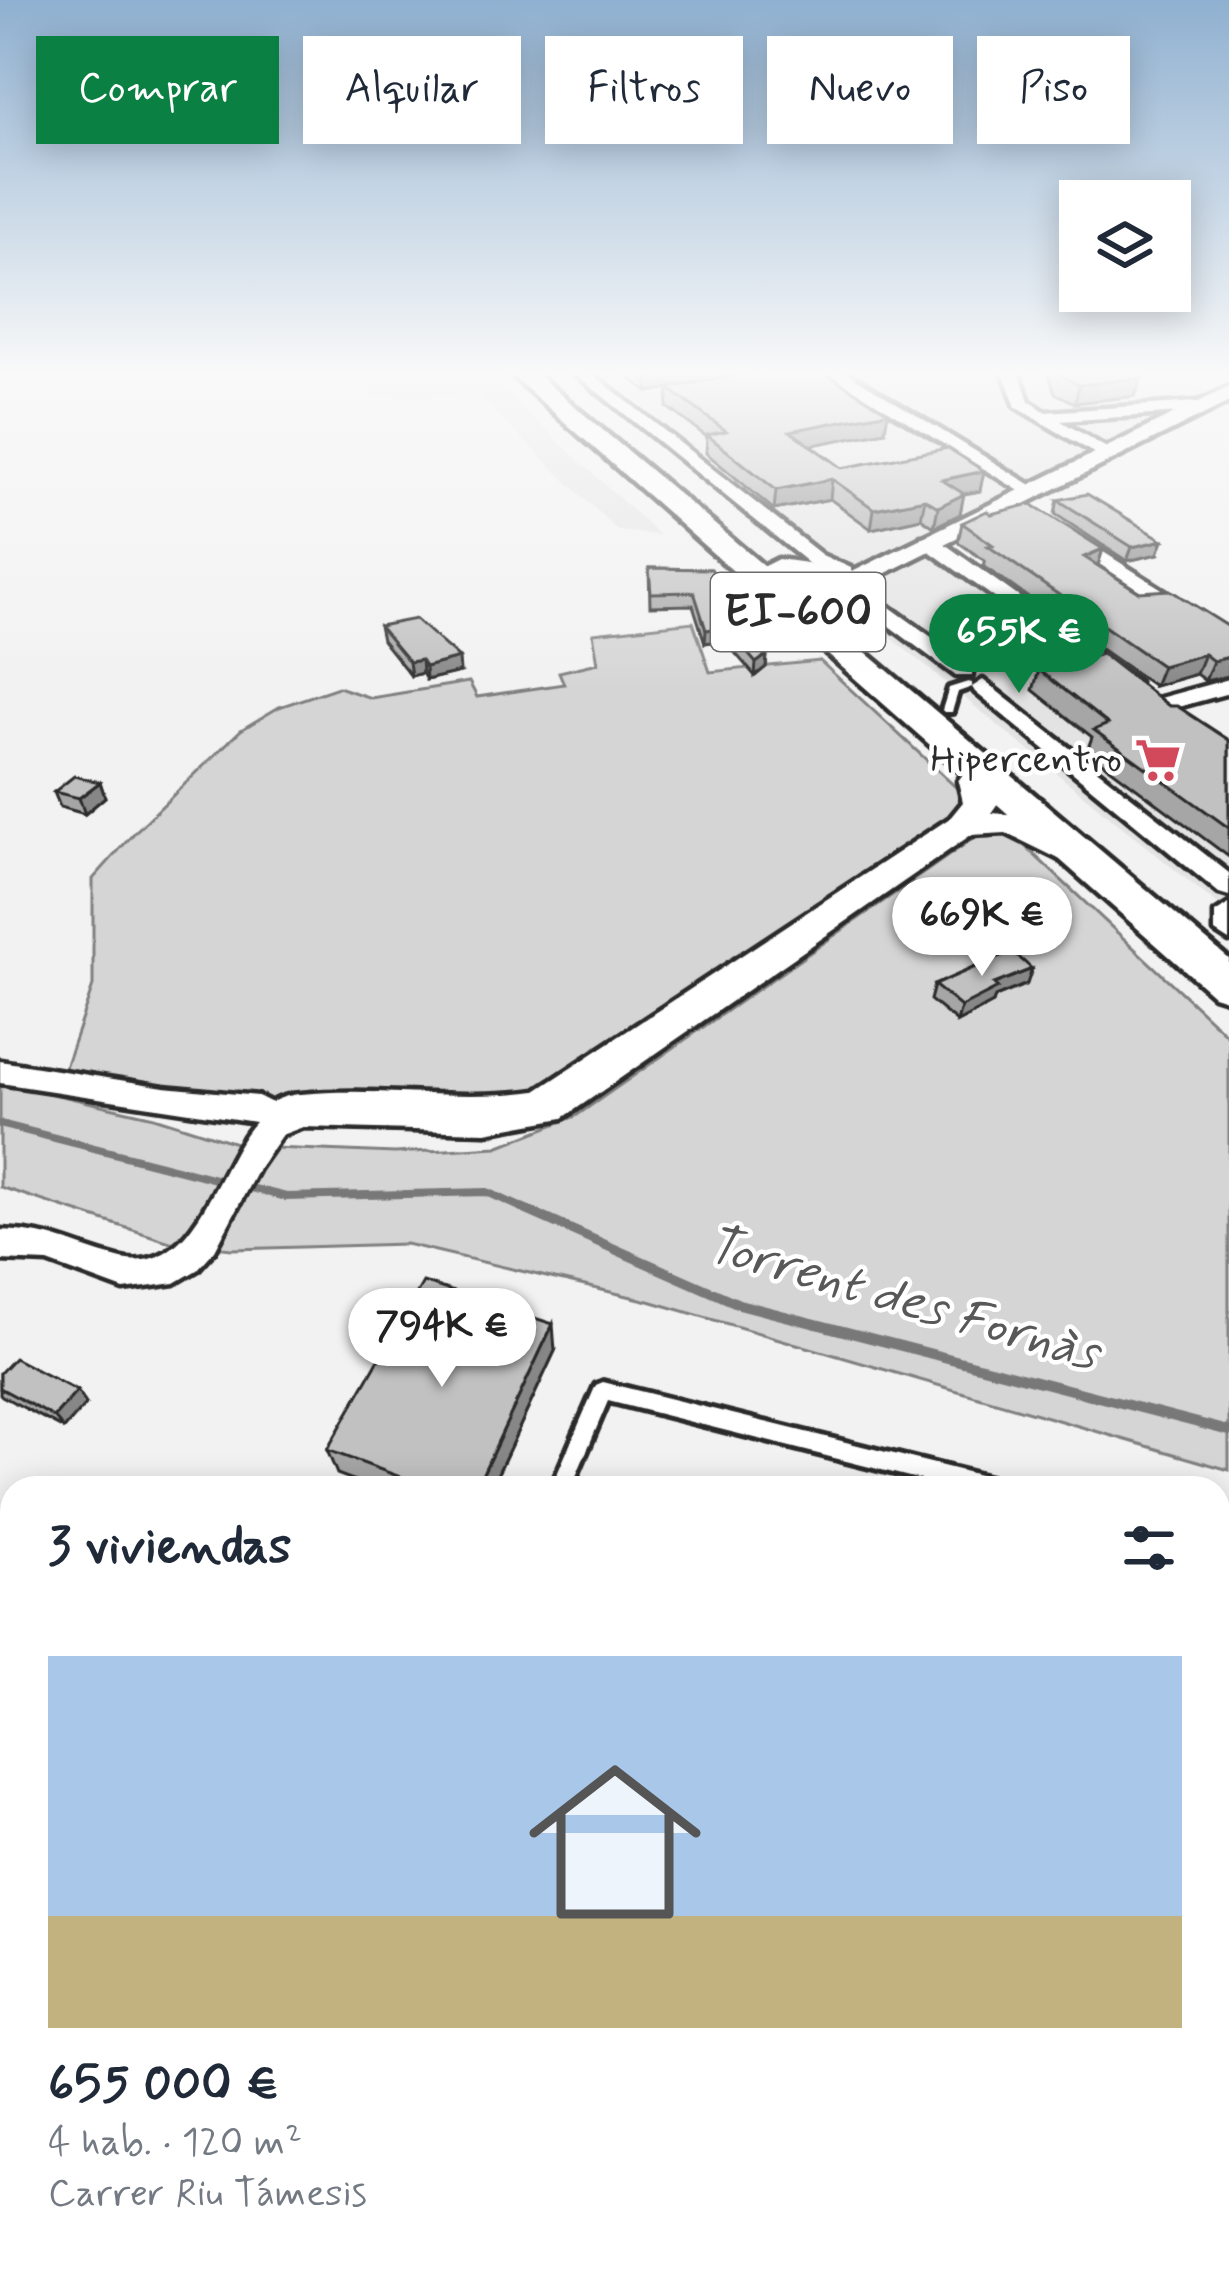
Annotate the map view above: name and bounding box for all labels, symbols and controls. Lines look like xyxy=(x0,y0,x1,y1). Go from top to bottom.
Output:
chip: Comprar xyxy=(36,36,279,144)
chip: Alquilar xyxy=(303,36,521,144)
chip: Filtros xyxy=(545,36,743,144)
chip: Nuevo xyxy=(767,36,953,144)
chip: Piso xyxy=(977,36,1130,144)
map controls xyxy=(1059,180,1191,312)
button: layers xyxy=(1059,180,1191,312)
road number: EI-600 xyxy=(711,573,885,651)
pin: 655K € xyxy=(921,594,1117,696)
text: 655K € xyxy=(956,607,1082,658)
place label: Hipercentro xyxy=(930,735,1122,786)
supermarket icon: Hipercentro xyxy=(1133,735,1183,785)
pin: 669K € xyxy=(884,877,1080,979)
text: 669K € xyxy=(919,890,1045,941)
water label: Torrent des Fornàs xyxy=(698,1212,1110,1389)
pin: 794K € xyxy=(344,1288,540,1390)
text: 794K € xyxy=(375,1301,509,1352)
text: 3 viviendas xyxy=(48,1515,291,1581)
icon: filters xyxy=(1116,1515,1182,1581)
icon: home xyxy=(507,1734,723,1950)
text: 655 000 € xyxy=(48,2052,279,2118)
text: 4 hab. · 120 m² xyxy=(48,2118,302,2169)
text: Carrer Riu Támesis xyxy=(48,2169,367,2220)

